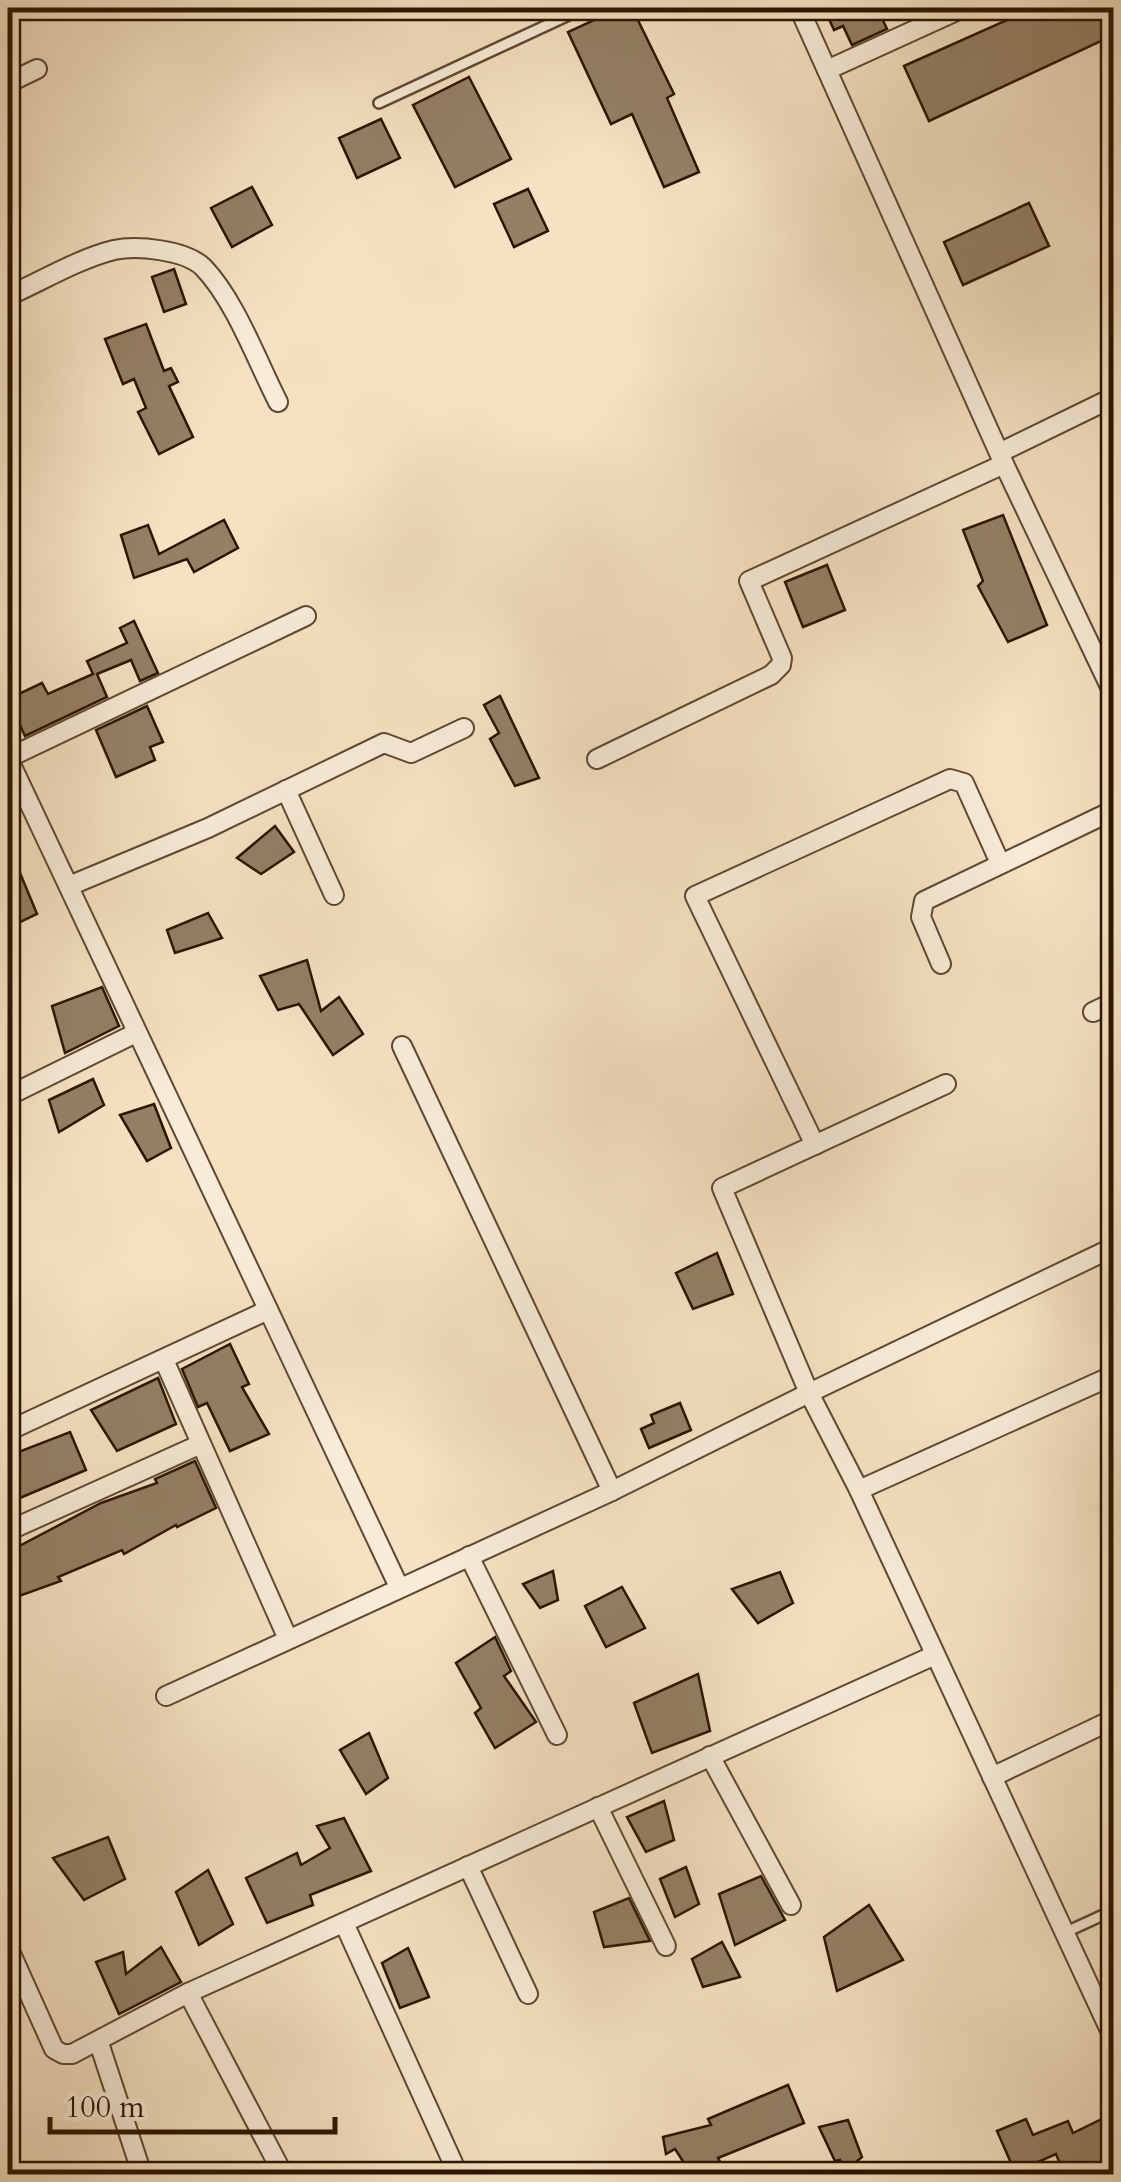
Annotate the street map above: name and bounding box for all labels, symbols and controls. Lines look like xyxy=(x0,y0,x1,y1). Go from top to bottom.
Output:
scale bar xyxy=(50,2072,335,2134)
text: 100 m xyxy=(65,2087,145,2128)

